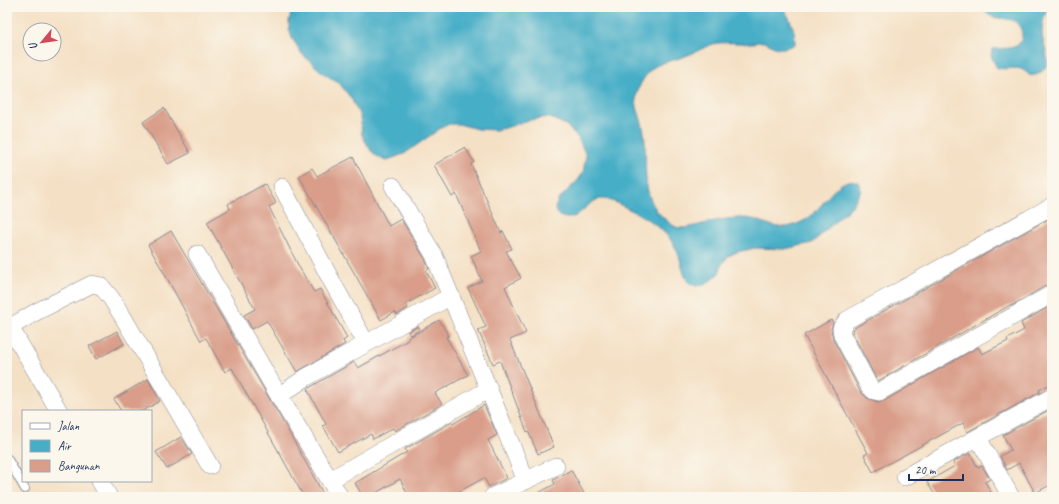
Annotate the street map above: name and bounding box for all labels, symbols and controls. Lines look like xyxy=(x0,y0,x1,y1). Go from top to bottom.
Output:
north arrow xyxy=(22,22,62,62)
text: U xyxy=(25,39,41,53)
legend xyxy=(22,410,152,482)
text: Jalan xyxy=(57,418,80,434)
text: Air xyxy=(58,438,72,454)
scale bar xyxy=(909,456,963,482)
text: Bangunan xyxy=(58,458,100,474)
text: 20 m xyxy=(915,462,937,478)

